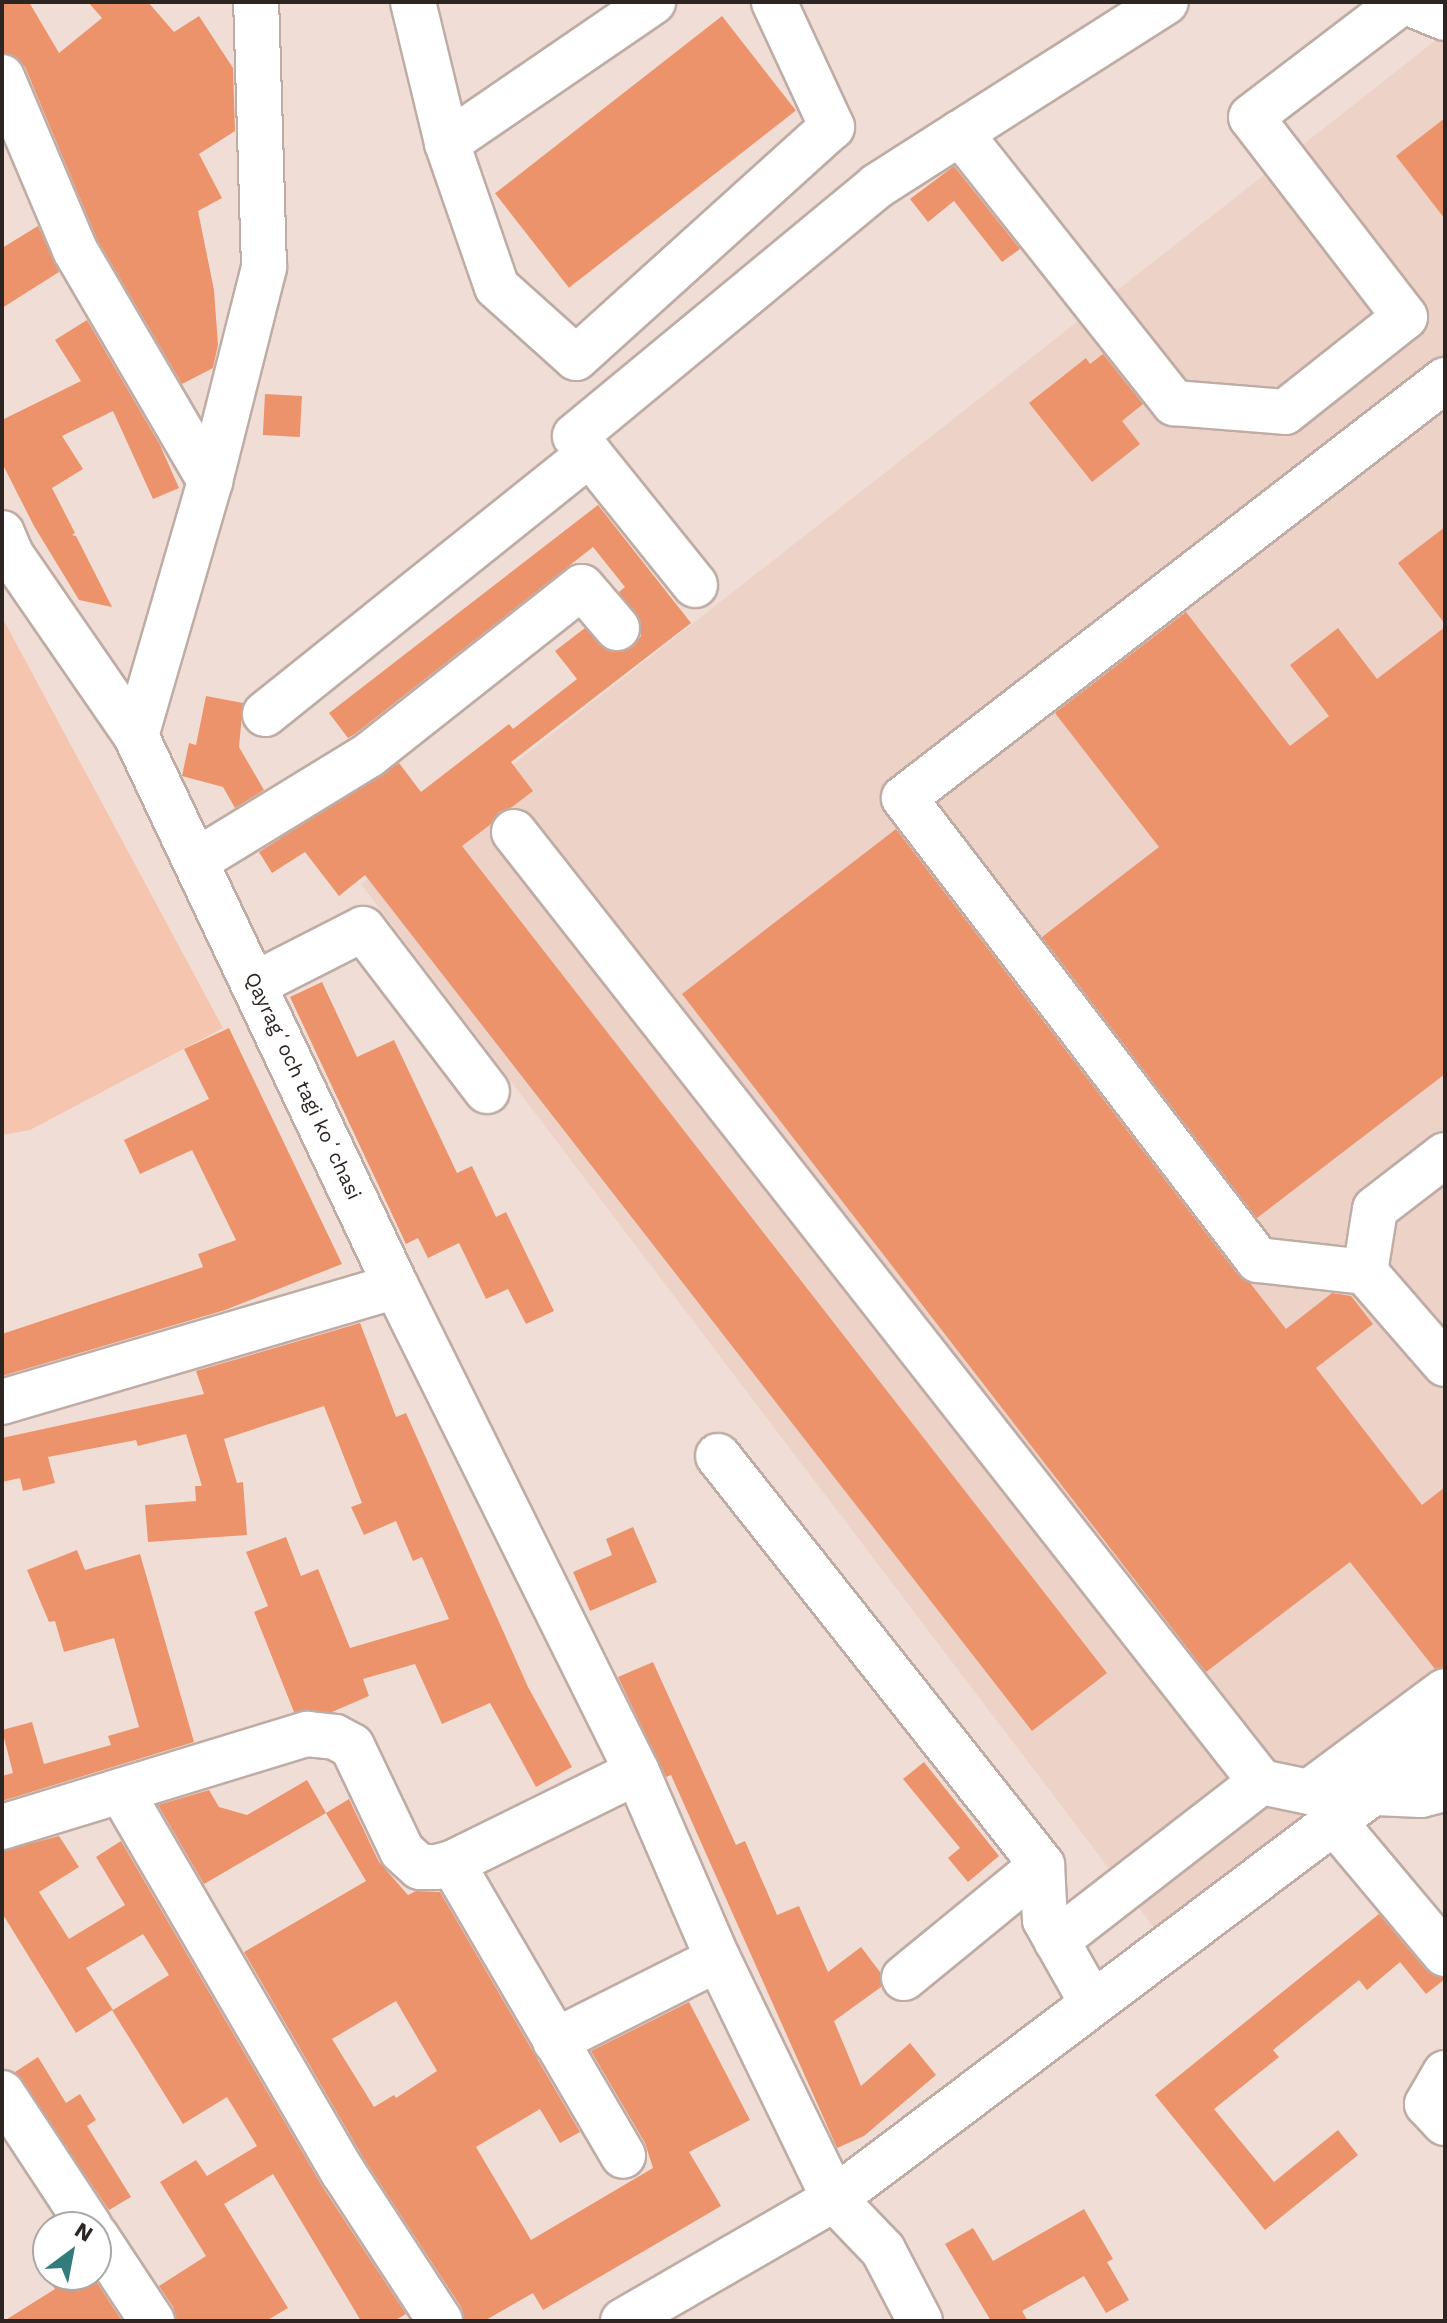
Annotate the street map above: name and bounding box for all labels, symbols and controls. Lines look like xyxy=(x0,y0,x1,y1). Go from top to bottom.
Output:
street label: Qayragʻoch tagi koʻchasi xyxy=(240,968,366,1204)
north arrow xyxy=(32,2211,112,2291)
text: N xyxy=(70,2217,97,2247)

